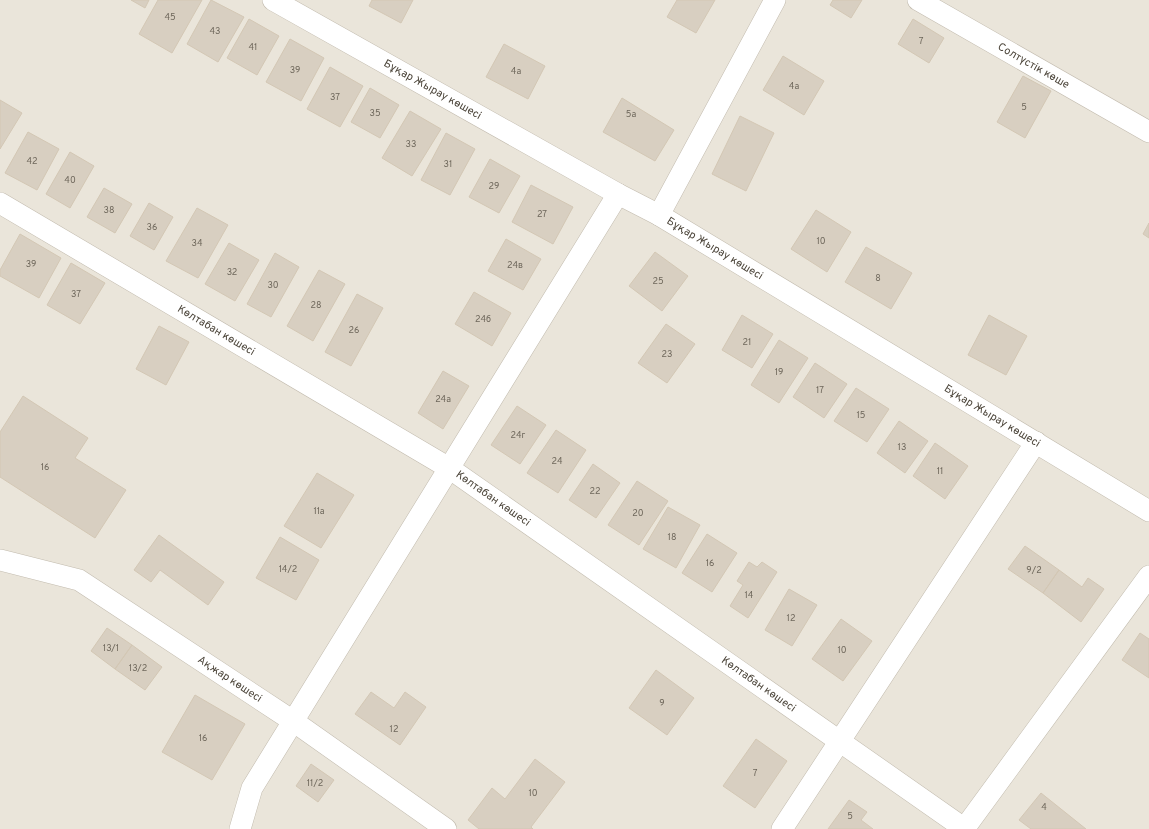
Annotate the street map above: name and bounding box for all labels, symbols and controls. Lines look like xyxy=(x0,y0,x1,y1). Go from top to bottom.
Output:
house number: 45 xyxy=(164,12,176,23)
house number: 43 xyxy=(209,26,221,37)
house number: 7 xyxy=(919,36,924,47)
street label: Солтүстік көше xyxy=(995,40,1072,92)
house number: 41 xyxy=(249,42,257,53)
street label: Бұқар Жырау көшесі xyxy=(381,57,484,123)
house number: 39 xyxy=(290,65,300,76)
house number: 4а xyxy=(511,66,521,77)
house number: 4а xyxy=(789,81,799,92)
house number: 37 xyxy=(330,92,340,103)
house number: 5 xyxy=(1021,102,1027,113)
house number: 35 xyxy=(369,108,381,119)
house number: 5а xyxy=(626,109,636,120)
house number: 33 xyxy=(406,139,416,150)
house number: 42 xyxy=(26,156,38,167)
house number: 31 xyxy=(444,159,452,170)
house number: 40 xyxy=(64,175,76,186)
house number: 29 xyxy=(489,181,499,192)
house number: 38 xyxy=(104,205,114,216)
house number: 27 xyxy=(537,209,547,220)
street label: Бұқар Жырау көшесі xyxy=(664,214,765,283)
house number: 36 xyxy=(147,222,157,233)
house number: 10 xyxy=(816,236,826,247)
house number: 34 xyxy=(191,238,203,249)
house number: 39 xyxy=(26,259,36,270)
house number: 24в xyxy=(507,260,523,271)
house number: 32 xyxy=(227,267,237,278)
house number: 8 xyxy=(875,273,881,284)
house number: 25 xyxy=(652,276,664,287)
house number: 30 xyxy=(267,280,279,291)
house number: 37 xyxy=(71,289,81,300)
house number: 28 xyxy=(310,300,322,311)
street label: Көлтабан көшесі xyxy=(175,302,258,359)
house number: 24б xyxy=(475,314,491,325)
house number: 26 xyxy=(349,325,359,336)
house number: 21 xyxy=(743,337,751,348)
house number: 23 xyxy=(662,349,672,360)
house number: 19 xyxy=(775,367,783,378)
street label: Бұқар Жырау көшесі xyxy=(941,382,1043,451)
house number: 17 xyxy=(816,385,824,396)
house number: 24а xyxy=(435,394,451,405)
house number: 15 xyxy=(857,410,865,421)
house number: 24г xyxy=(511,430,526,441)
house number: 13 xyxy=(898,442,906,453)
house number: 24 xyxy=(551,456,563,467)
house number: 16 xyxy=(41,462,49,473)
house number: 11 xyxy=(937,466,943,477)
street label: Көлтабан көшесі xyxy=(453,468,533,530)
house number: 22 xyxy=(589,486,601,497)
house number: 11а xyxy=(313,506,325,517)
house number: 20 xyxy=(632,508,644,519)
house number: 18 xyxy=(668,532,676,543)
house number: 16 xyxy=(706,558,714,569)
house number: 14/2 xyxy=(279,564,297,575)
house number: 9/2 xyxy=(1026,565,1042,576)
house number: 14 xyxy=(745,590,754,601)
house number: 12 xyxy=(787,613,795,624)
house number: 13/1 xyxy=(103,643,119,654)
house number: 10 xyxy=(837,645,847,656)
street label: Ақжар көшесі xyxy=(195,653,265,706)
street label: Көлтабан көшесі xyxy=(718,654,798,715)
house number: 13/2 xyxy=(129,663,147,674)
house number: 9 xyxy=(659,698,665,709)
house number: 12 xyxy=(390,724,398,735)
house number: 16 xyxy=(199,733,207,744)
house number: 7 xyxy=(753,768,758,779)
house number: 11/2 xyxy=(307,778,323,789)
house number: 10 xyxy=(528,788,538,799)
house number: 4 xyxy=(1041,802,1047,813)
house number: 5 xyxy=(847,811,853,822)

